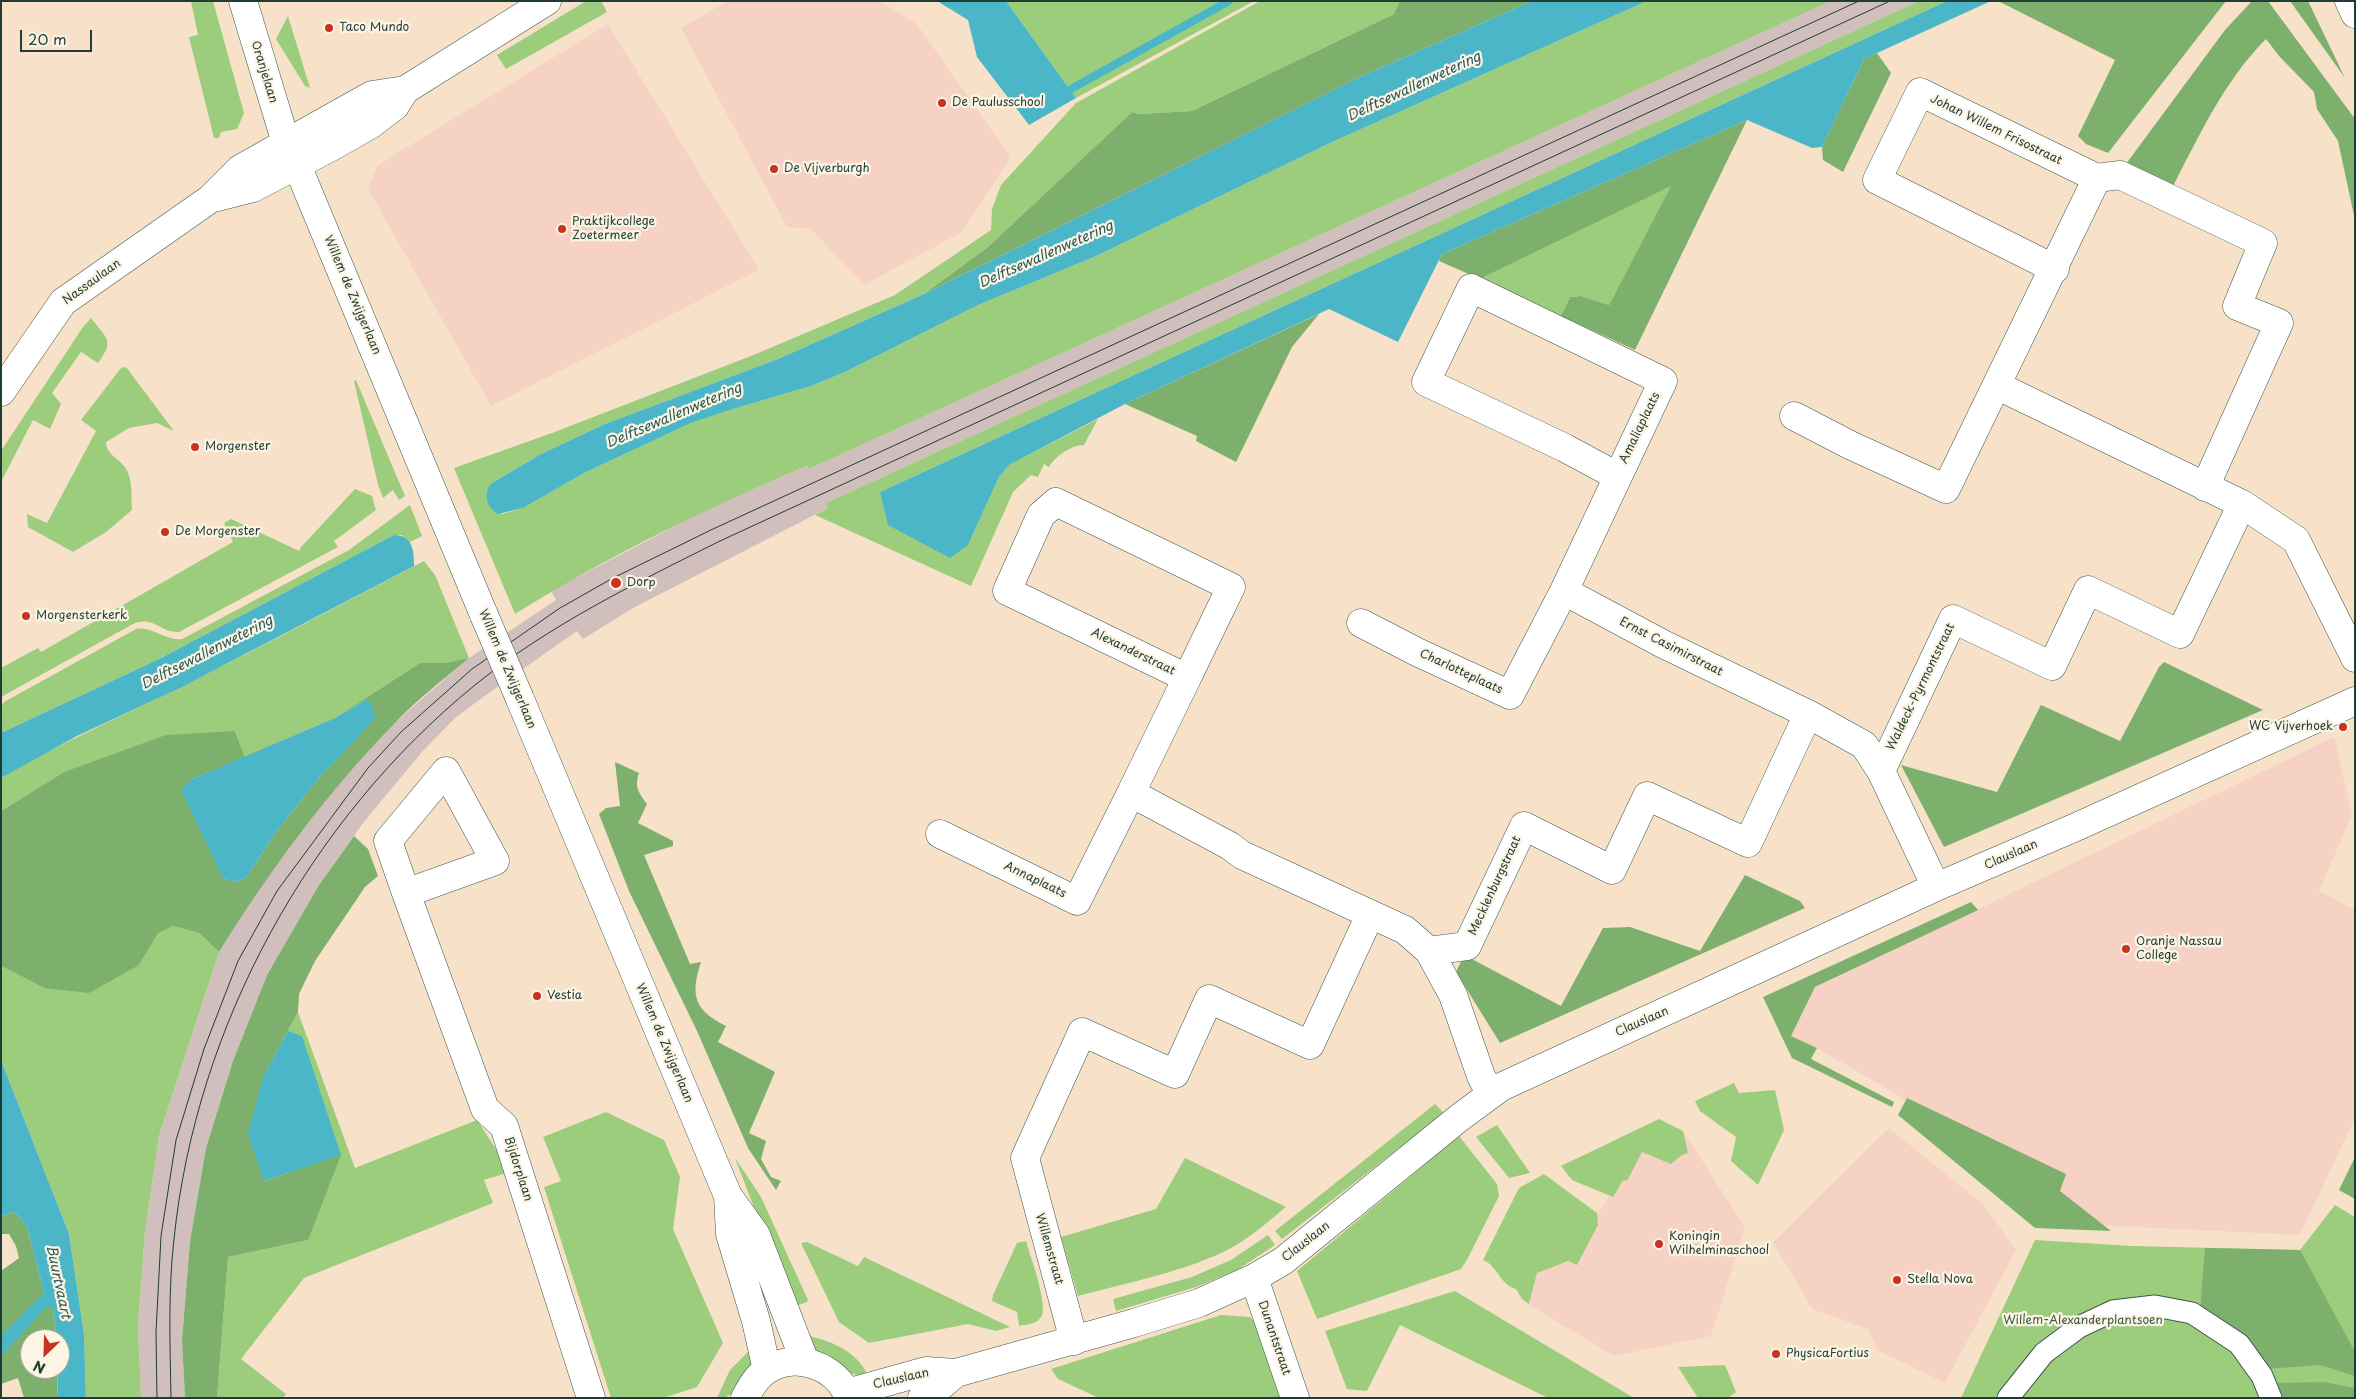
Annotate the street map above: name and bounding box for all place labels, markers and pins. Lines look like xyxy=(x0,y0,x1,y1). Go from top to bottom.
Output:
place label: Taco Mundo xyxy=(339,21,409,35)
marker: Taco Mundo xyxy=(323,22,335,34)
place label: De Paulusschool xyxy=(952,96,1044,110)
marker: De Paulusschool xyxy=(936,97,948,109)
place label: De Vijverburgh xyxy=(784,162,870,176)
marker: De Vijverburgh xyxy=(768,163,780,175)
place label: Praktijkcollege Zoetermeer xyxy=(572,215,655,243)
marker: Praktijkcollege Zoetermeer xyxy=(556,223,568,235)
place label: Morgenster xyxy=(205,440,270,454)
marker: Morgenster xyxy=(189,441,201,453)
place label: De Morgenster xyxy=(175,525,260,539)
marker: De Morgenster xyxy=(159,526,171,538)
marker: Dorp xyxy=(609,576,623,590)
place label: Dorp xyxy=(627,576,656,590)
place label: Morgensterkerk xyxy=(36,609,127,623)
marker: Morgensterkerk xyxy=(20,610,32,622)
place label: WC Vijverhoek xyxy=(2249,720,2333,734)
marker: WC Vijverhoek xyxy=(2337,721,2349,733)
place label: Oranje Nassau College xyxy=(2136,935,2222,963)
marker: Oranje Nassau College xyxy=(2120,943,2132,955)
place label: Vestia xyxy=(547,989,582,1003)
marker: Vestia xyxy=(531,990,543,1002)
place label: Koningin Wilhelminaschool xyxy=(1669,1230,1769,1258)
marker: Koningin Wilhelminaschool xyxy=(1653,1238,1665,1250)
place label: Stella Nova xyxy=(1907,1273,1973,1287)
marker: Stella Nova xyxy=(1891,1274,1903,1286)
place label: PhysicaFortius xyxy=(1786,1347,1869,1361)
marker: PhysicaFortius xyxy=(1770,1348,1782,1360)

